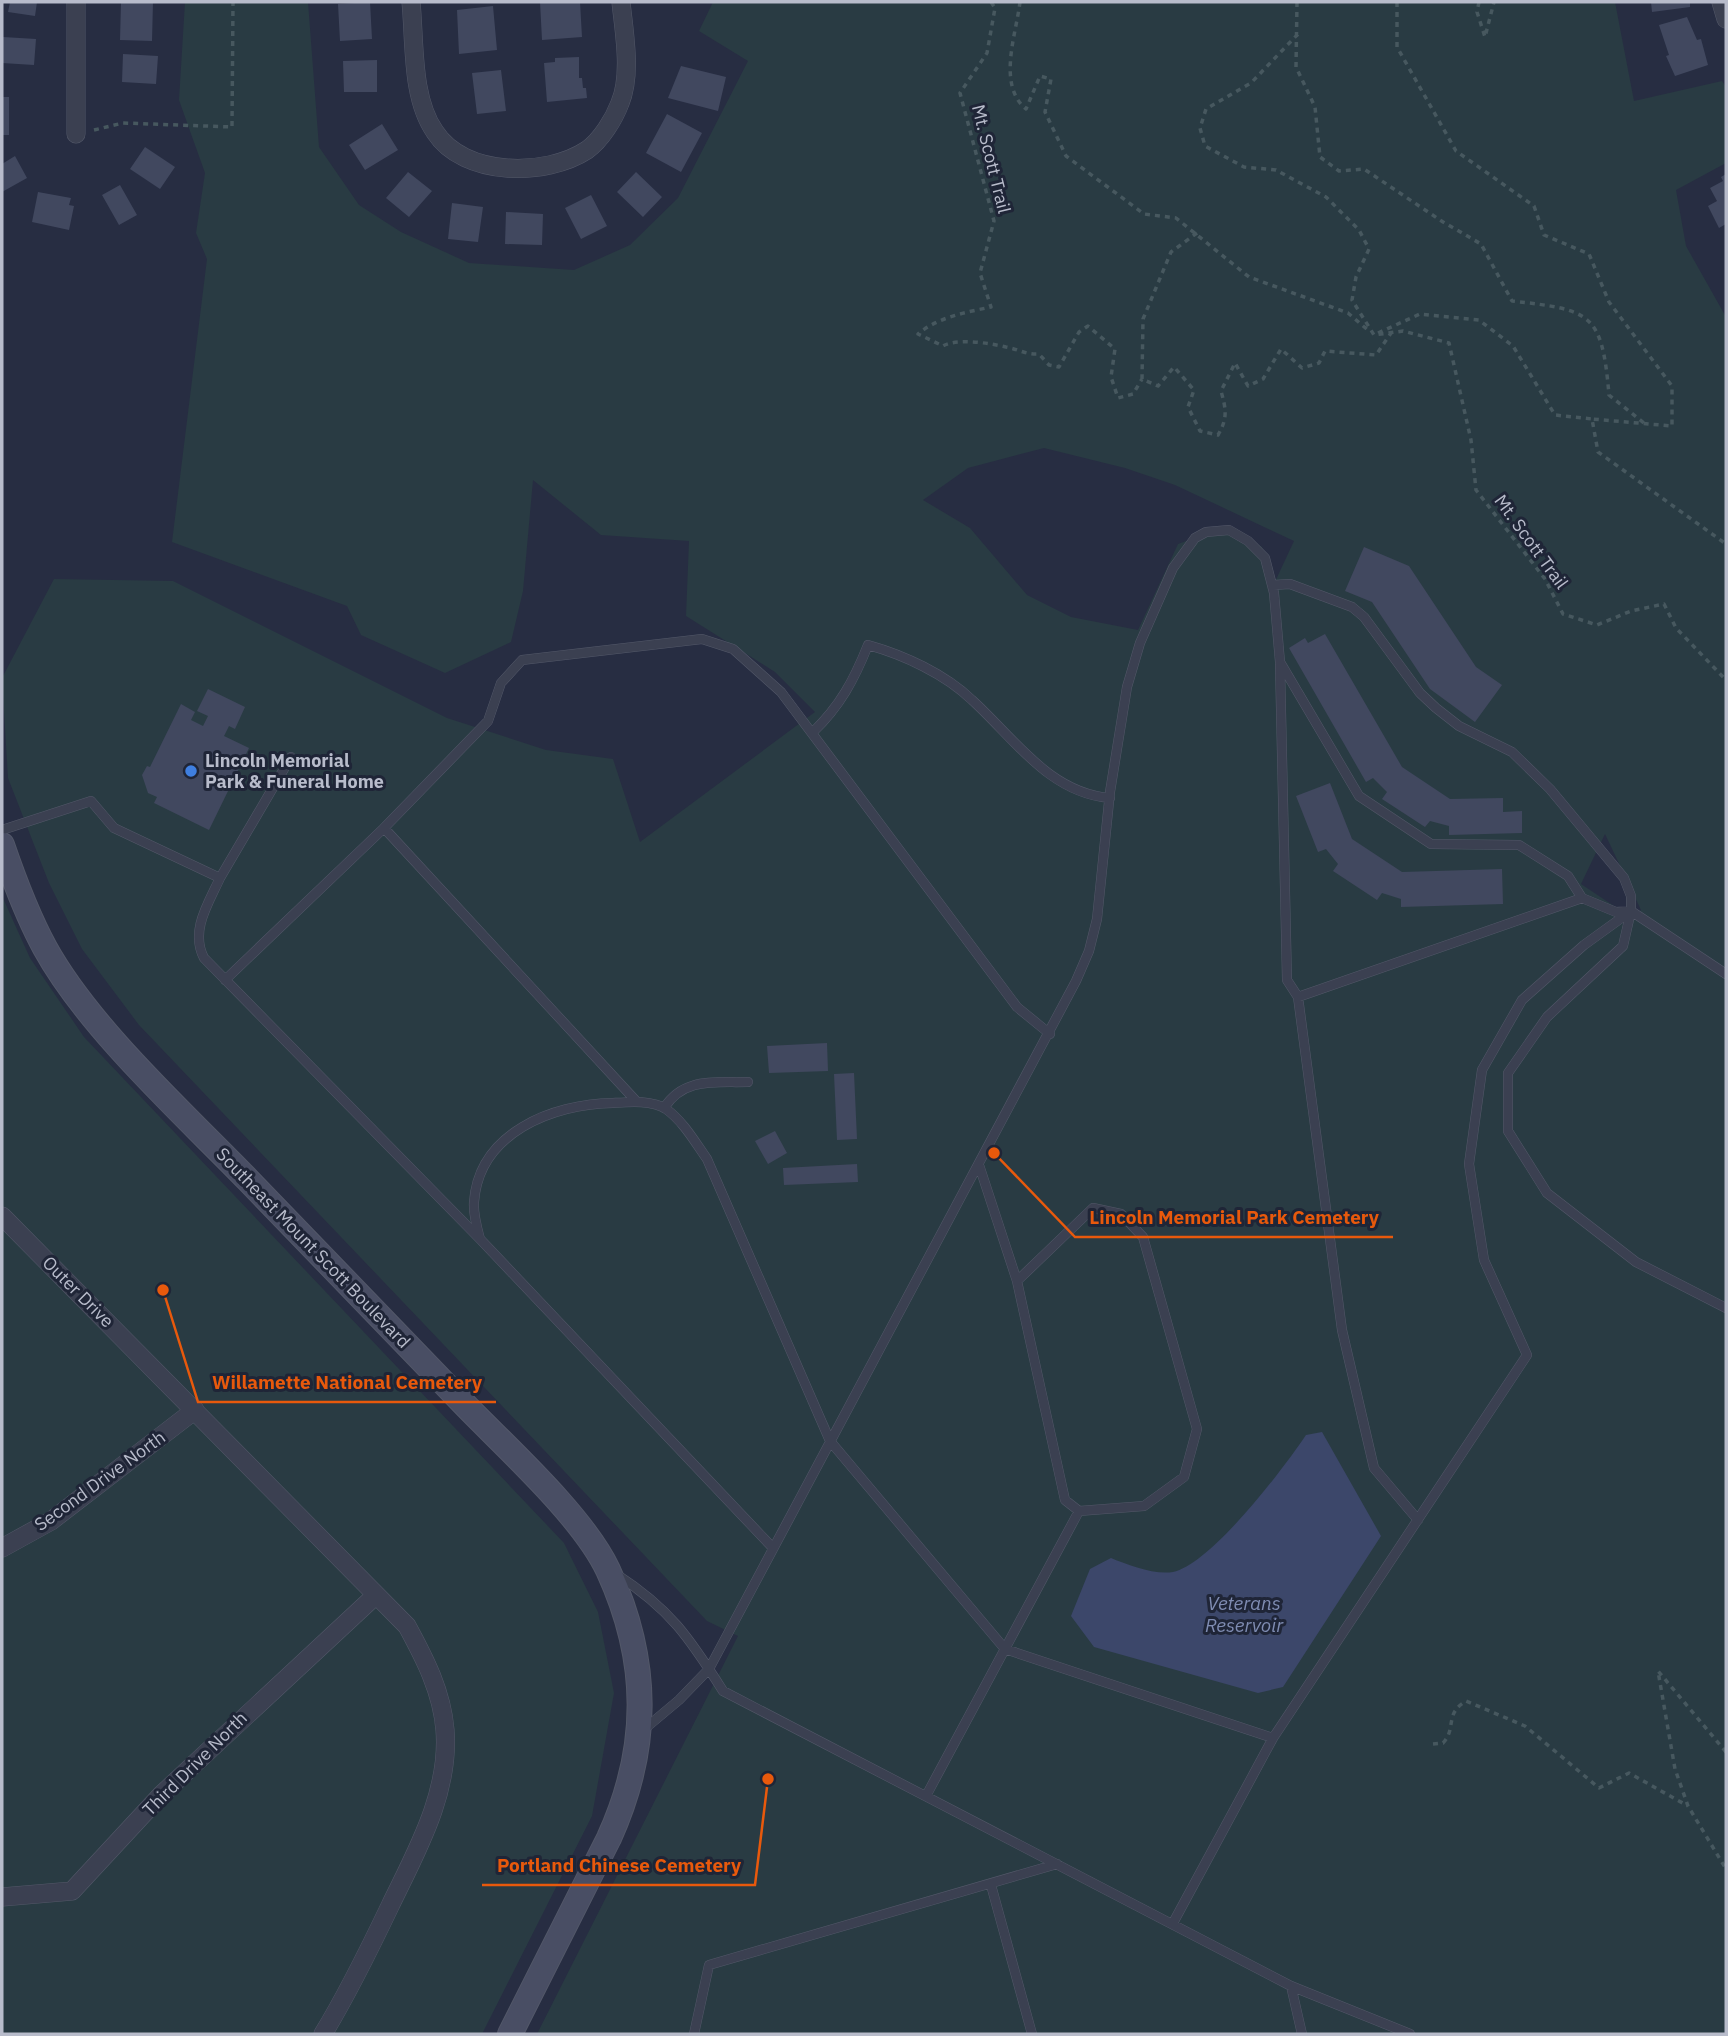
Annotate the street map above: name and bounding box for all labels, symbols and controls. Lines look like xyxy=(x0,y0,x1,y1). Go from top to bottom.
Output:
street label: Mt. Scott Trail xyxy=(967,102,1016,216)
street label: Mt. Scott Trail xyxy=(1489,490,1573,594)
place label: Lincoln Memorial Park & Funeral Home xyxy=(205,749,384,793)
marker: Lincoln Memorial Park & Funeral Home xyxy=(183,763,199,779)
street label: Southeast Mount Scott Boulevard xyxy=(211,1143,415,1353)
callout: Lincoln Memorial Park Cemetery xyxy=(1075,1197,1393,1237)
text: Lincoln Memorial Park Cemetery xyxy=(1089,1205,1380,1229)
street label: Outer Drive xyxy=(38,1251,119,1332)
callout: Willamette National Cemetery xyxy=(198,1362,496,1402)
text: Willamette National Cemetery xyxy=(212,1370,483,1394)
street label: Second Drive North xyxy=(30,1425,170,1536)
water label: Veterans Reservoir xyxy=(1205,1591,1284,1637)
street label: Third Drive North xyxy=(138,1707,252,1821)
callout: Portland Chinese Cemetery xyxy=(482,1845,755,1885)
text: Portland Chinese Cemetery xyxy=(497,1853,742,1877)

